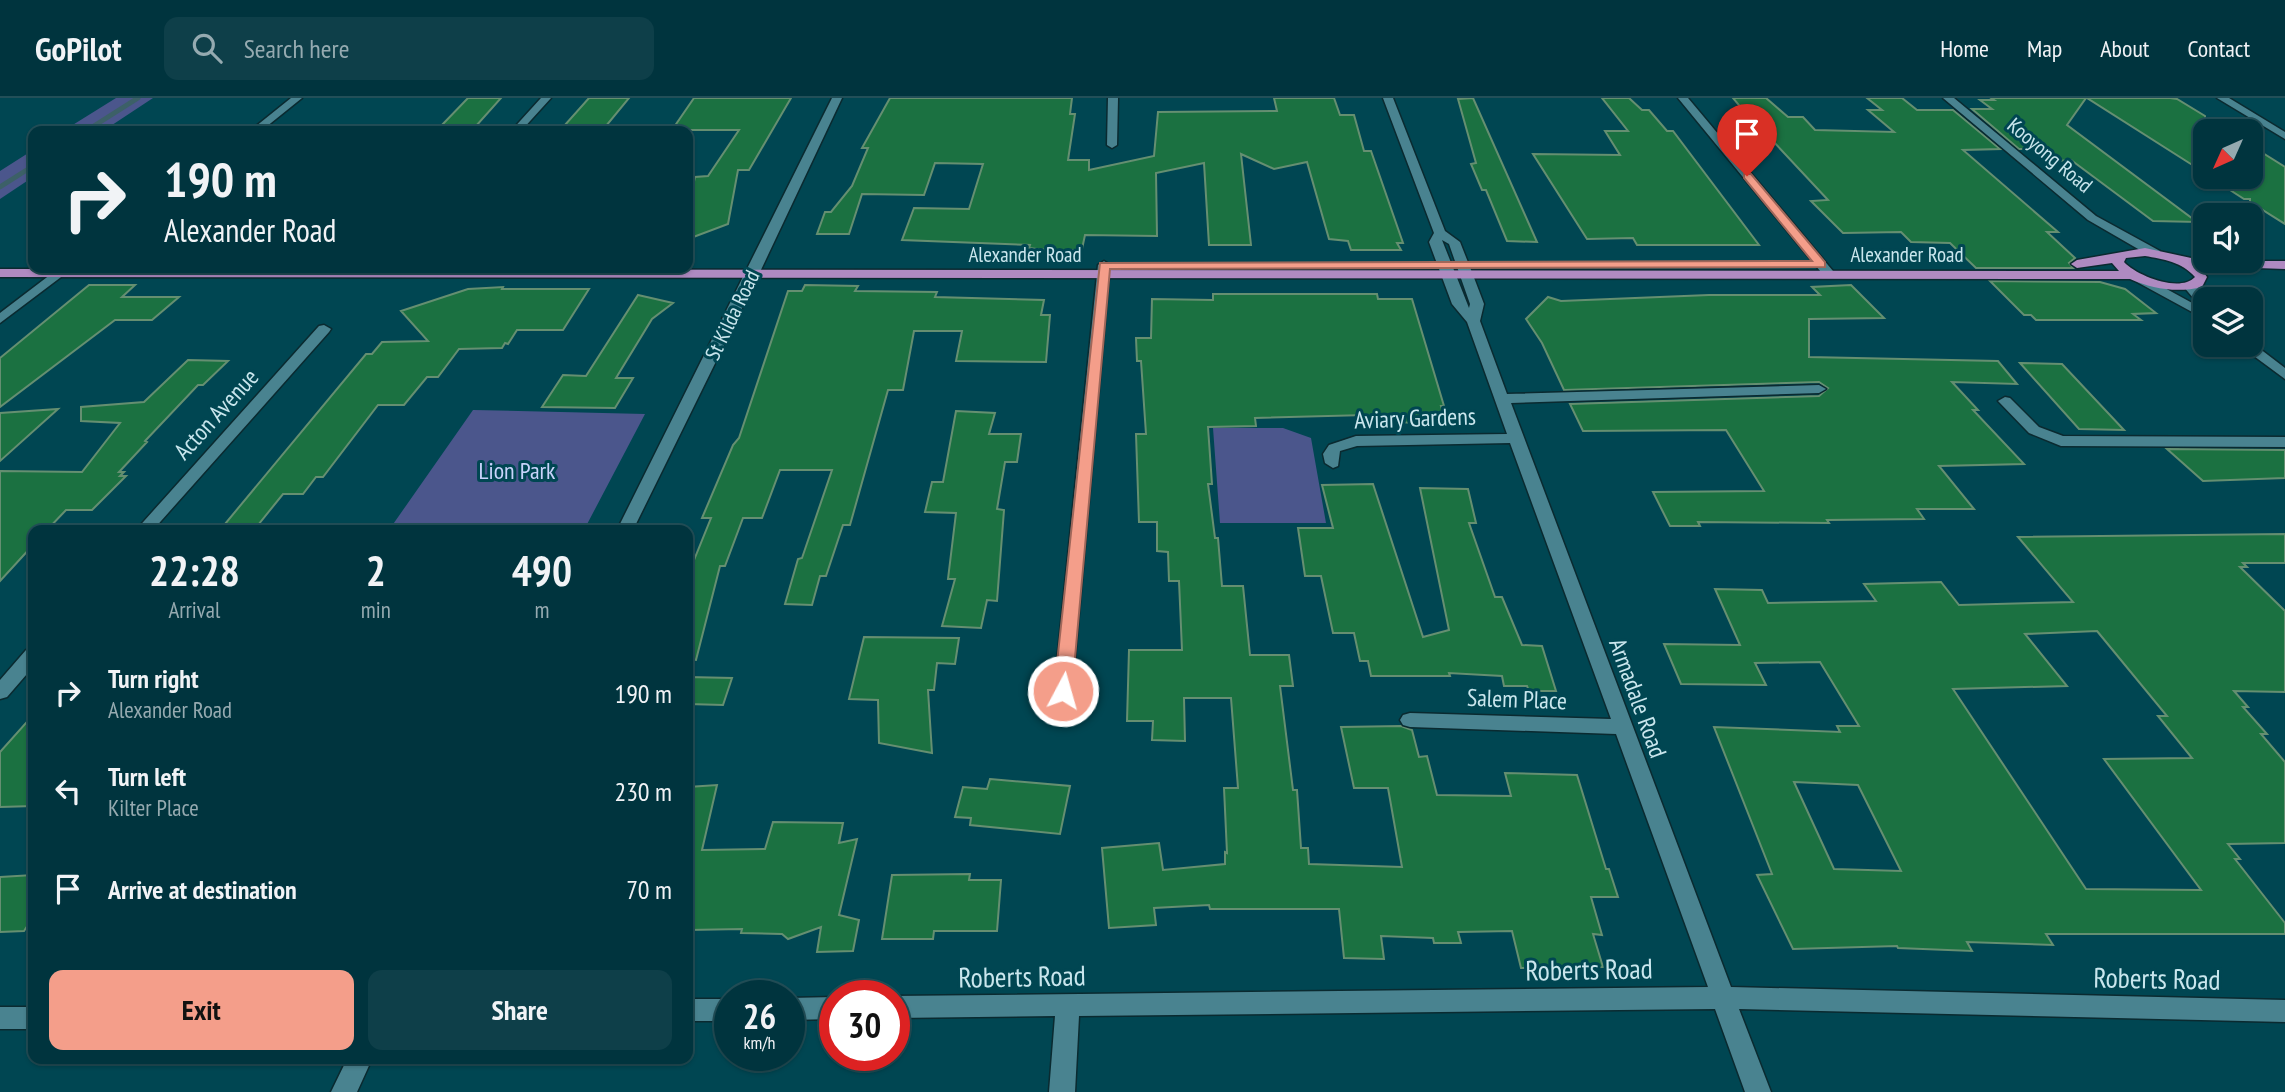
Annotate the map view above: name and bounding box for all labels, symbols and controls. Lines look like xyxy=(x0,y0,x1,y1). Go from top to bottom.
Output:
search box xyxy=(164,17,654,80)
text: GoPilot xyxy=(35,27,122,70)
icon: search xyxy=(188,29,226,67)
text: Search here xyxy=(244,32,349,65)
text: Home xyxy=(1940,33,1989,64)
text: Map xyxy=(2027,33,2062,64)
text: About xyxy=(2100,33,2149,64)
text: Contact xyxy=(2187,33,2250,64)
pin xyxy=(1717,104,1777,176)
street label: Kooyong Road xyxy=(2002,112,2098,198)
icon: arrive xyxy=(1728,115,1766,153)
north arrow xyxy=(2193,119,2263,189)
map controls xyxy=(2193,119,2263,357)
text: 190 m xyxy=(164,147,277,211)
icon: right xyxy=(49,154,140,245)
button: sound xyxy=(2193,203,2263,273)
text: Alexander Road xyxy=(164,209,336,251)
street label: Alexander Road xyxy=(968,241,1082,268)
street label: Alexander Road xyxy=(1850,241,1964,268)
street label: St Kilda Road xyxy=(699,266,765,364)
button: layers xyxy=(2193,287,2263,357)
street label: Acton Avenue xyxy=(167,362,265,466)
street label: Aviary Gardens xyxy=(1354,400,1476,436)
park label: Lion Park xyxy=(479,455,556,486)
text: 22:28 xyxy=(149,543,240,598)
text: 2 xyxy=(366,543,386,598)
text: 490 xyxy=(512,543,572,598)
text: Arrival xyxy=(168,595,220,624)
text: min xyxy=(361,595,391,624)
text: m xyxy=(534,595,549,624)
street label: Armadale Road xyxy=(1602,634,1674,762)
position arrow xyxy=(1026,654,1100,728)
text: Turn right xyxy=(108,662,199,695)
icon: right xyxy=(49,674,87,712)
text: 190 m xyxy=(614,677,672,710)
street label: Salem Place xyxy=(1466,682,1568,716)
text: Alexander Road xyxy=(108,695,232,724)
text: Turn left xyxy=(108,760,186,793)
icon: left xyxy=(49,772,87,810)
text: 230 m xyxy=(614,775,672,808)
text: Kilter Place xyxy=(108,793,199,822)
icon: arrive xyxy=(49,870,87,908)
text: Arrive at destination xyxy=(108,873,297,906)
text: 70 m xyxy=(626,873,672,906)
street label: Roberts Road xyxy=(1525,949,1653,989)
street label: Roberts Road xyxy=(958,956,1086,996)
street label: Roberts Road xyxy=(2093,958,2221,998)
button: Exit xyxy=(49,970,354,1050)
button: Share xyxy=(368,970,672,1050)
speed limit sign: 30 xyxy=(819,980,910,1071)
text: 26 xyxy=(743,993,776,1039)
text: km/h xyxy=(744,1031,775,1054)

